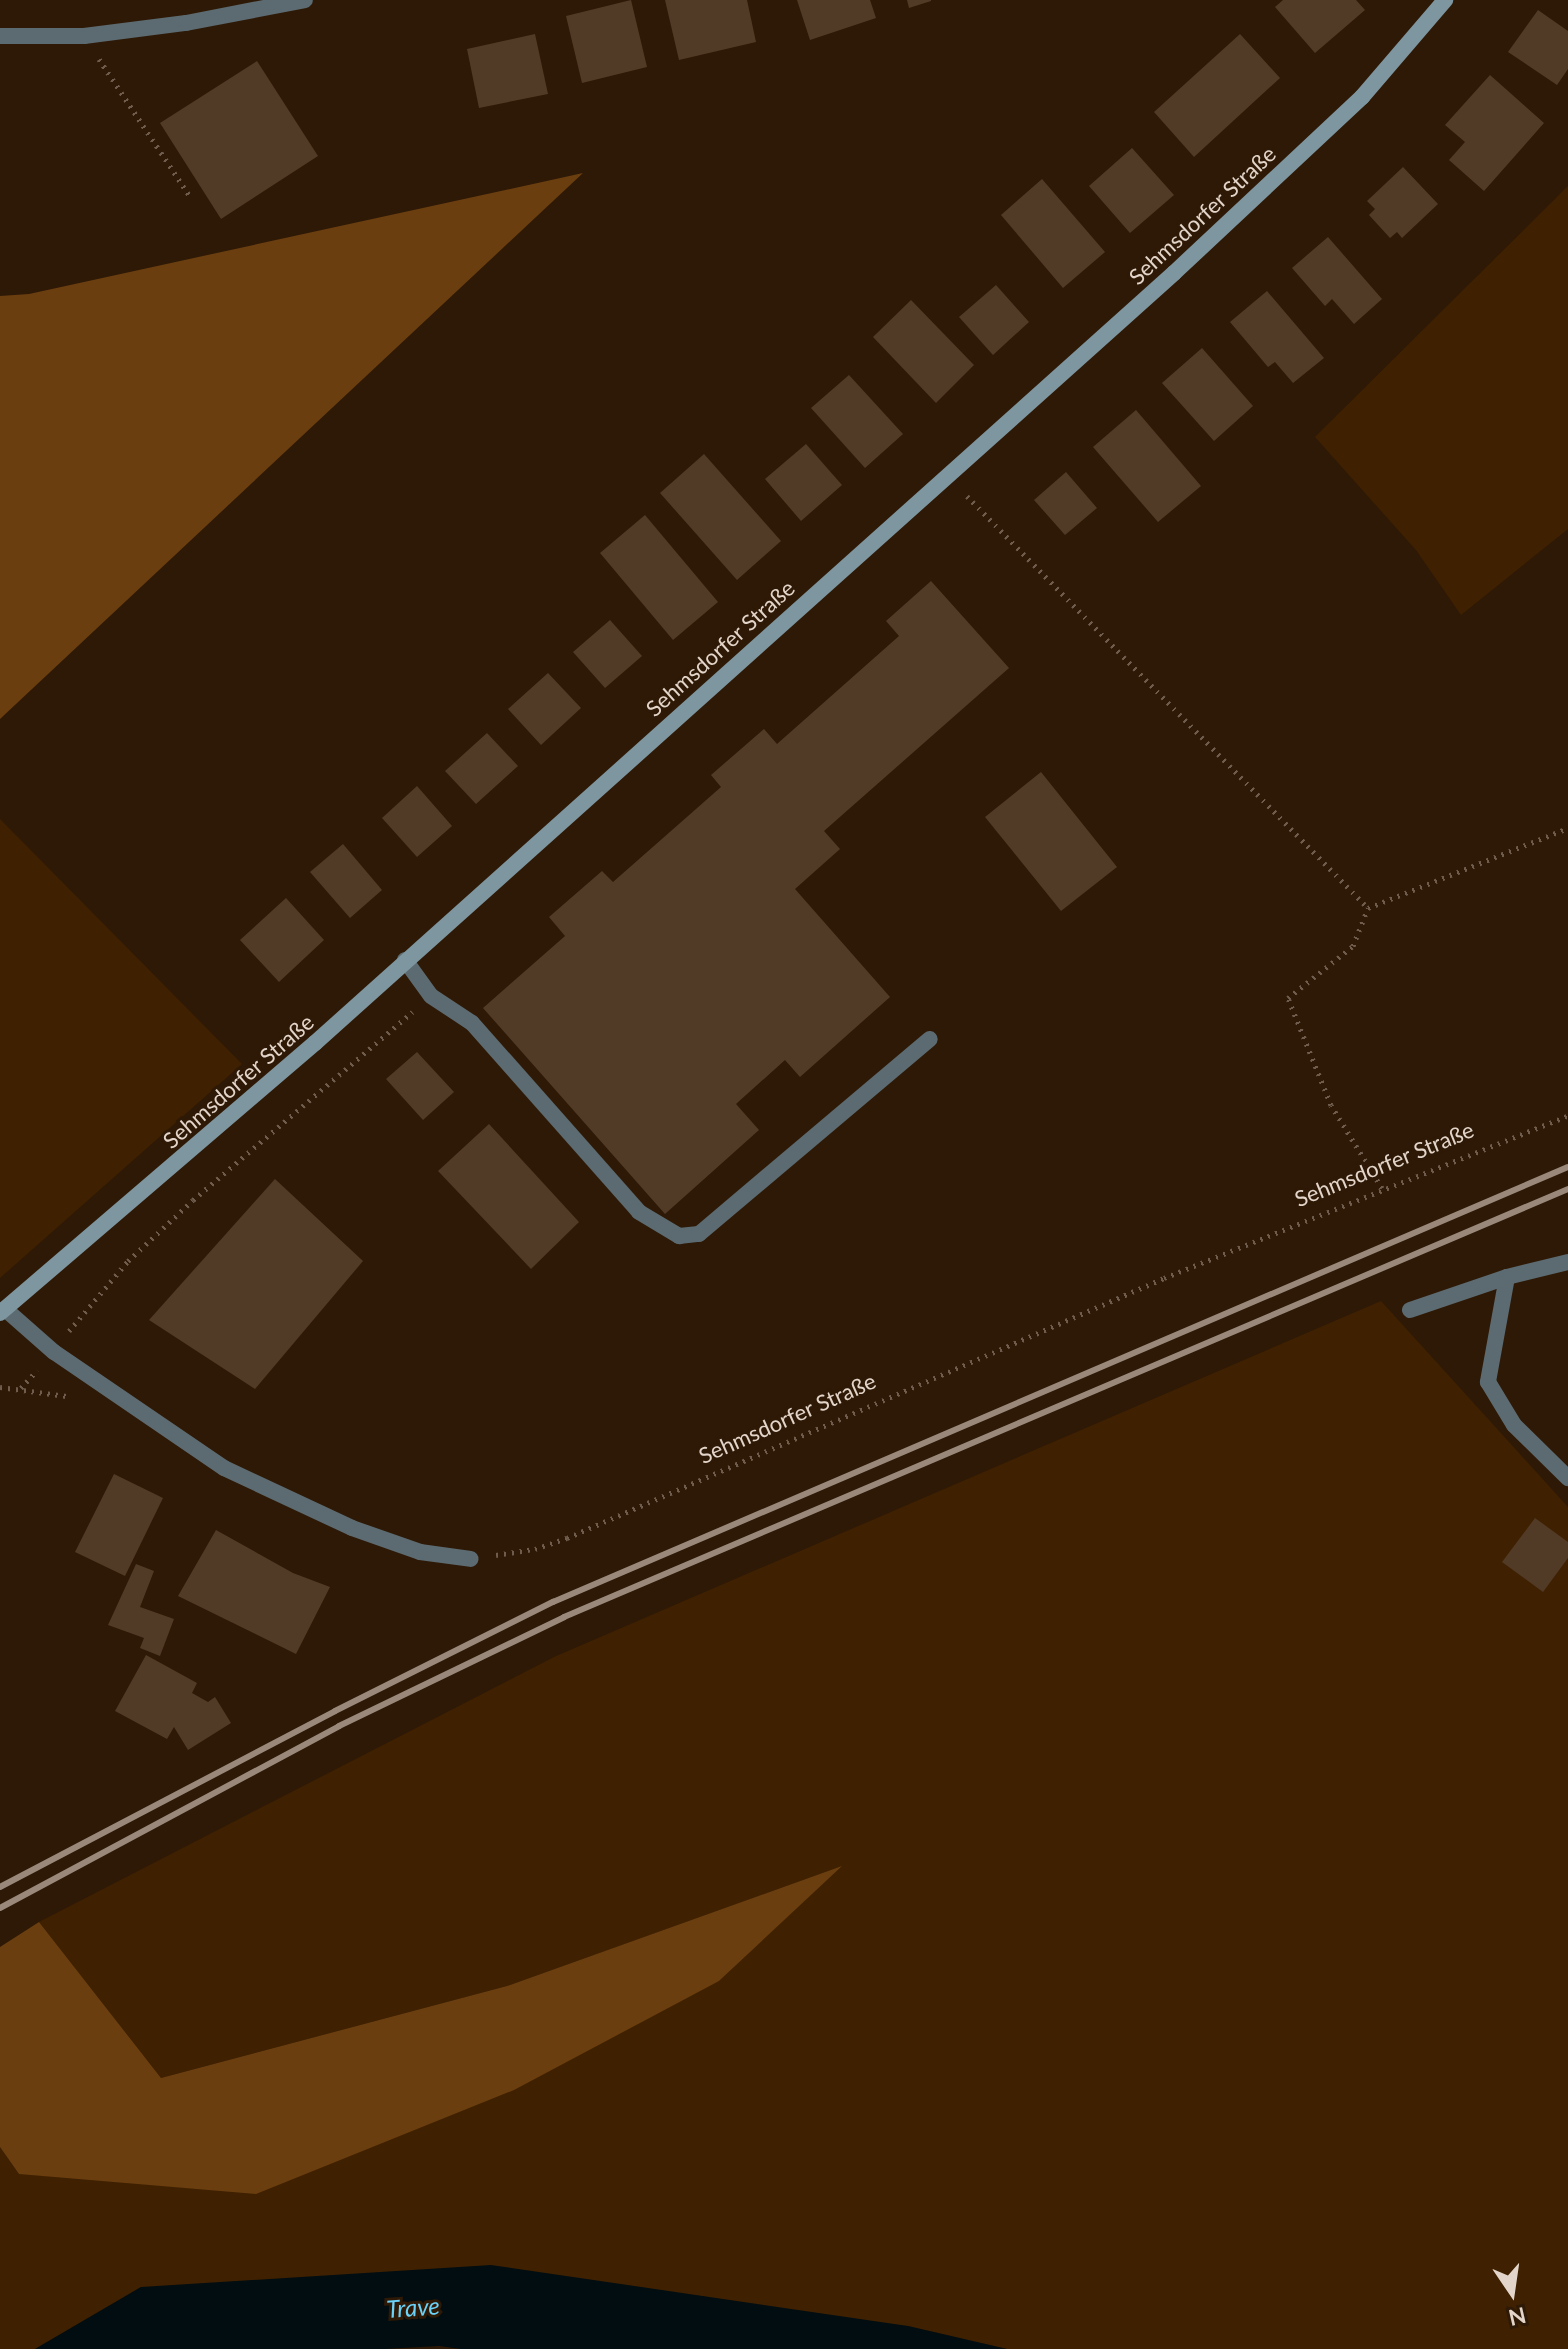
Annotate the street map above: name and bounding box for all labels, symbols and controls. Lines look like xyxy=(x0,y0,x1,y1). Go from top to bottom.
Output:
street label: Sehmsdorfer Straße xyxy=(1123,140,1281,290)
street label: Sehmsdorfer Straße xyxy=(640,574,800,722)
street label: Sehmsdorfer Straße xyxy=(157,1008,319,1154)
street label: Sehmsdorfer Straße xyxy=(1290,1116,1478,1212)
street label: Sehmsdorfer Straße xyxy=(694,1367,880,1469)
north arrow xyxy=(1472,2253,1552,2333)
water label: Trave xyxy=(385,2291,441,2323)
text: N xyxy=(1506,2302,1529,2332)

